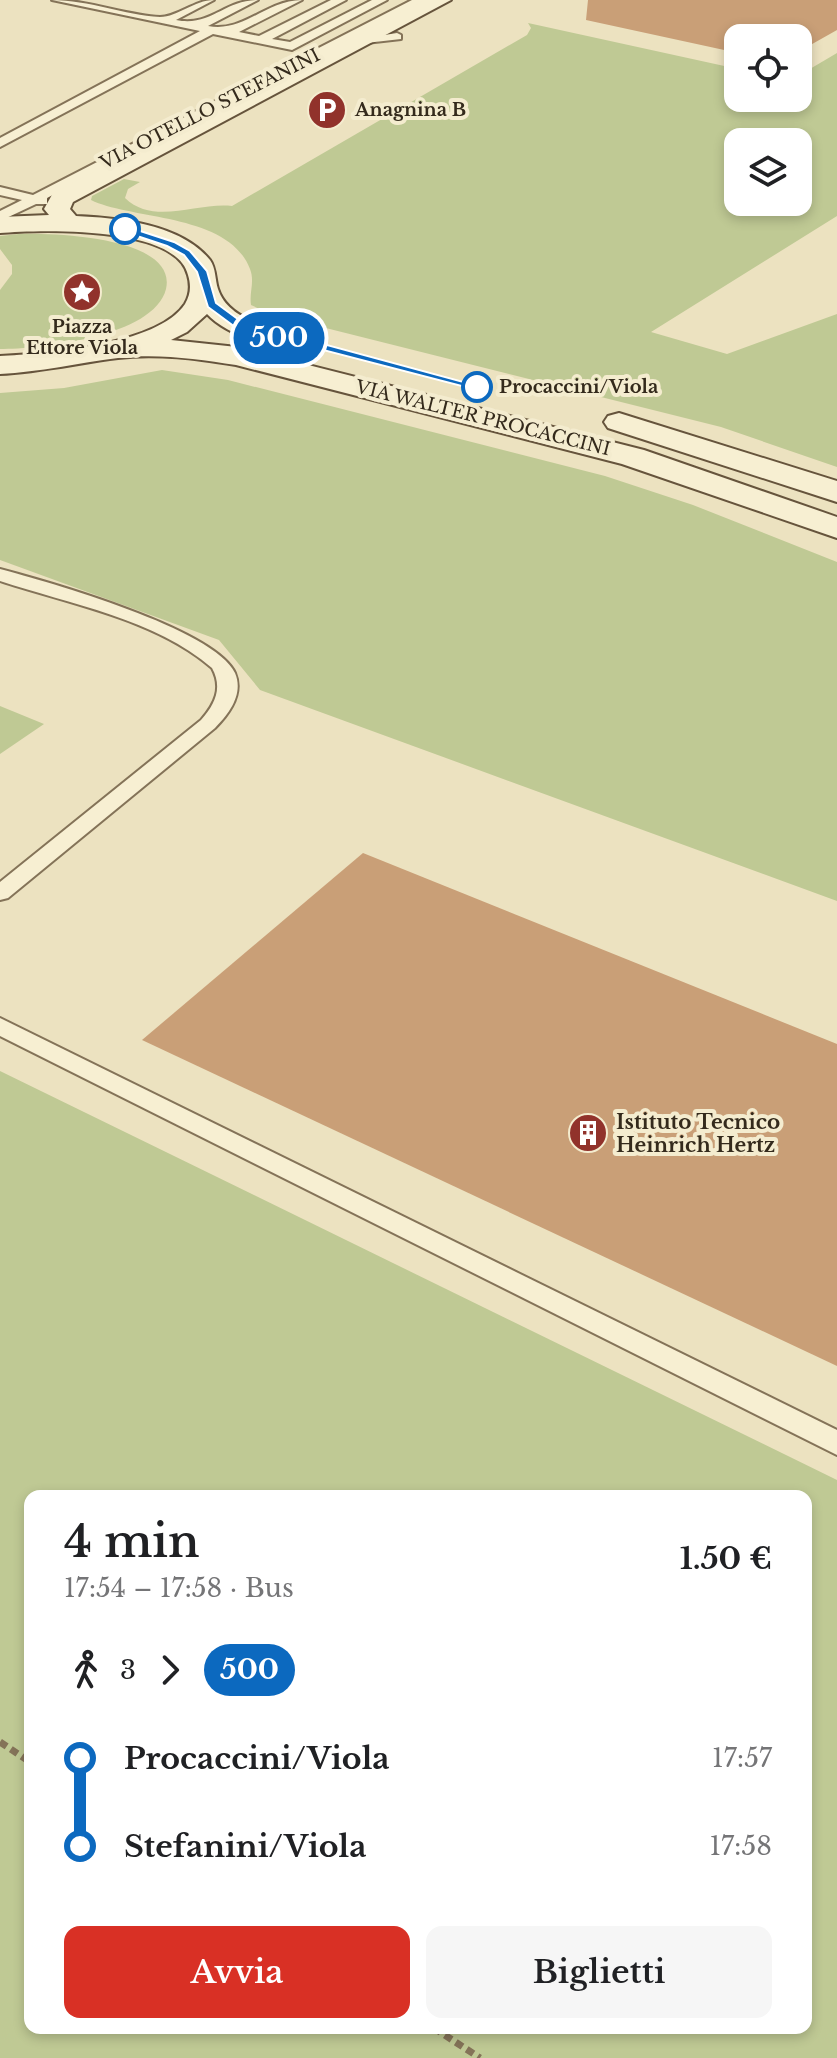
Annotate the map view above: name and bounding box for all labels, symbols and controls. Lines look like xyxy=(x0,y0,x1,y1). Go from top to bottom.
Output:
map controls xyxy=(724,24,812,216)
button: locate xyxy=(724,24,812,112)
street label: VIA OTELLO STEFANINI xyxy=(96,44,324,175)
parking icon: Anagnina B xyxy=(306,89,348,131)
place label: Anagnina B xyxy=(354,99,466,121)
button: layers xyxy=(724,128,812,216)
unlabelled marker xyxy=(110,214,140,244)
place icon: Piazza Ettore Viola xyxy=(61,271,103,313)
line badge: 500 xyxy=(233,312,325,364)
place label: Piazza Ettore Viola xyxy=(26,316,139,359)
text: 500 xyxy=(250,320,308,355)
marker: Procaccini/Viola xyxy=(462,372,492,402)
street label: VIA WALTER PROCACCINI xyxy=(352,375,613,460)
place label: Procaccini/Viola xyxy=(499,376,659,398)
place label: Istituto Tecnico Heinrich Hertz xyxy=(616,1110,780,1157)
building icon: Istituto Tecnico Heinrich Hertz xyxy=(567,1112,609,1154)
text: 4 min xyxy=(64,1514,199,1569)
text: 1.50 € xyxy=(680,1540,772,1577)
text: 17:54 – 17:58 · Bus xyxy=(64,1572,294,1604)
icon: walk xyxy=(64,1648,108,1692)
icon: forward xyxy=(148,1648,192,1692)
text: 500 xyxy=(220,1652,279,1687)
text: 3 xyxy=(120,1654,136,1686)
text: Procaccini/Viola xyxy=(124,1740,390,1777)
text: 17:57 xyxy=(712,1742,772,1774)
text: Stefanini/Viola xyxy=(124,1828,366,1865)
text: 17:58 xyxy=(709,1830,772,1862)
button: Avvia xyxy=(64,1926,410,2018)
button: Biglietti xyxy=(426,1926,772,2018)

